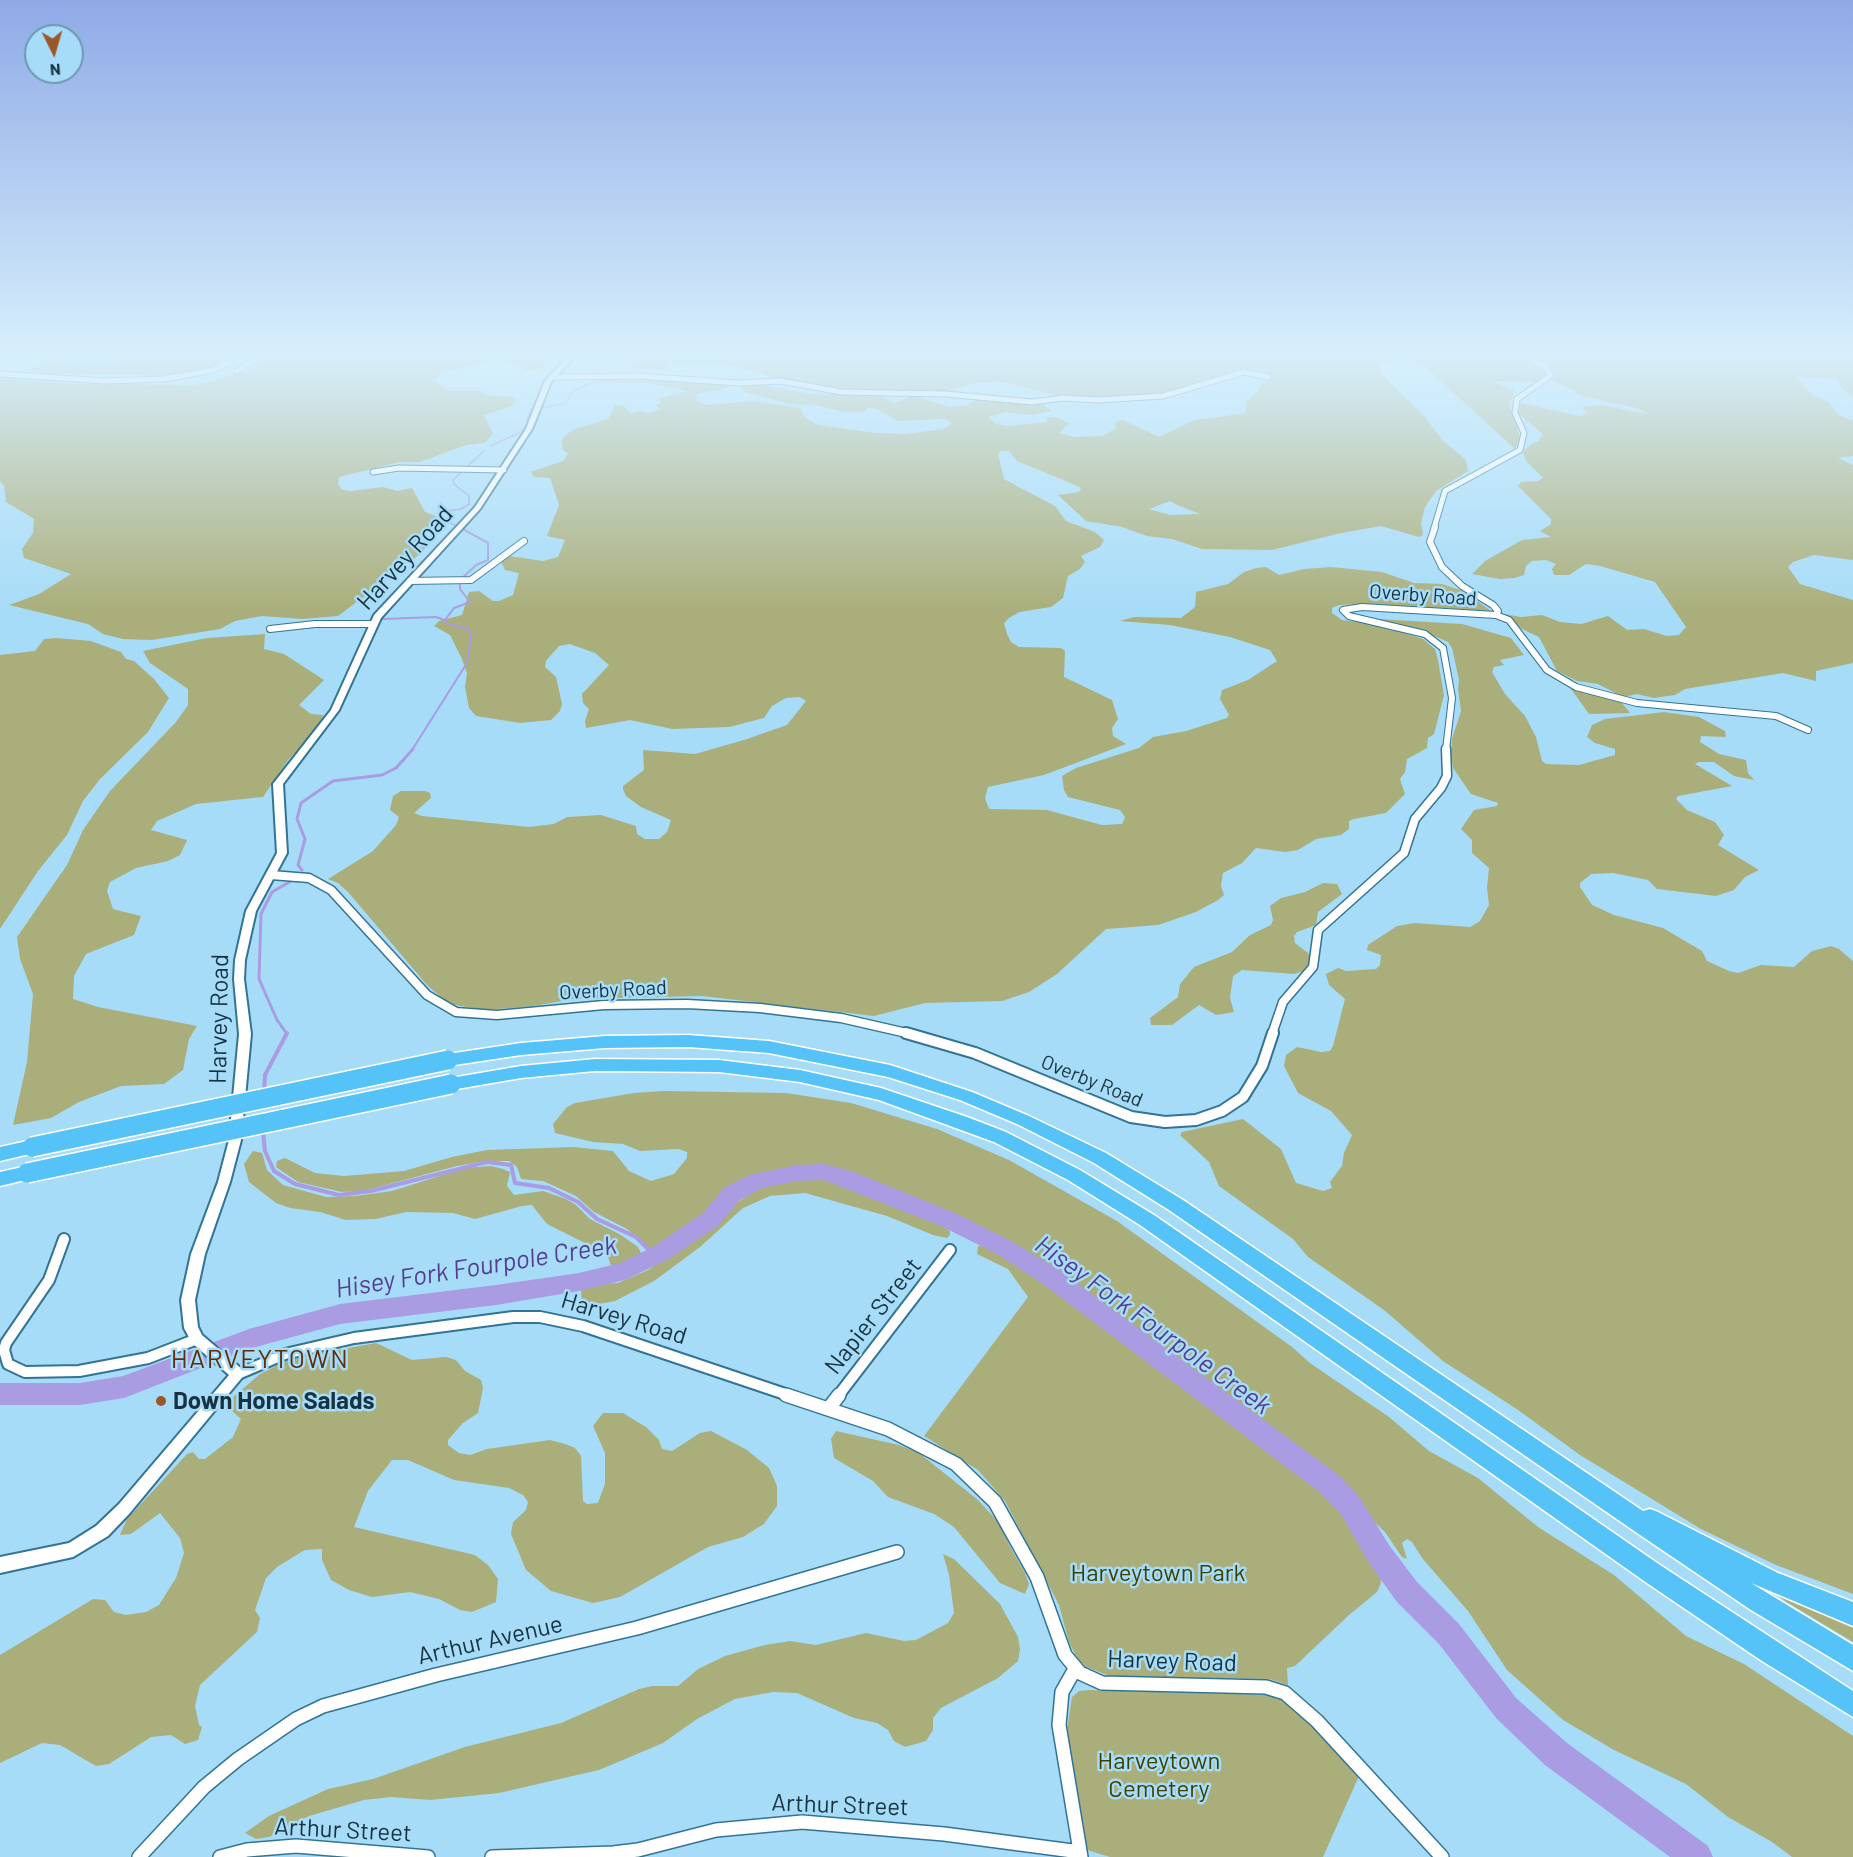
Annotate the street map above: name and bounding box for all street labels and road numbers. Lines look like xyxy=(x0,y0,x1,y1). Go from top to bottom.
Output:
street label: Harvey Road xyxy=(351,500,459,616)
street label: Overby Road xyxy=(1368,579,1478,611)
street label: Harvey Road xyxy=(203,954,235,1084)
street label: Overby Road xyxy=(559,975,667,1005)
street label: Overby Road xyxy=(1038,1050,1146,1112)
street label: Napier Street xyxy=(819,1252,927,1380)
street label: Harvey Road xyxy=(558,1285,690,1351)
street label: Arthur Avenue xyxy=(415,1609,565,1671)
street label: Harvey Road xyxy=(1107,1644,1237,1678)
street label: Arthur Street xyxy=(771,1788,909,1822)
street label: Arthur Street xyxy=(274,1812,412,1848)

